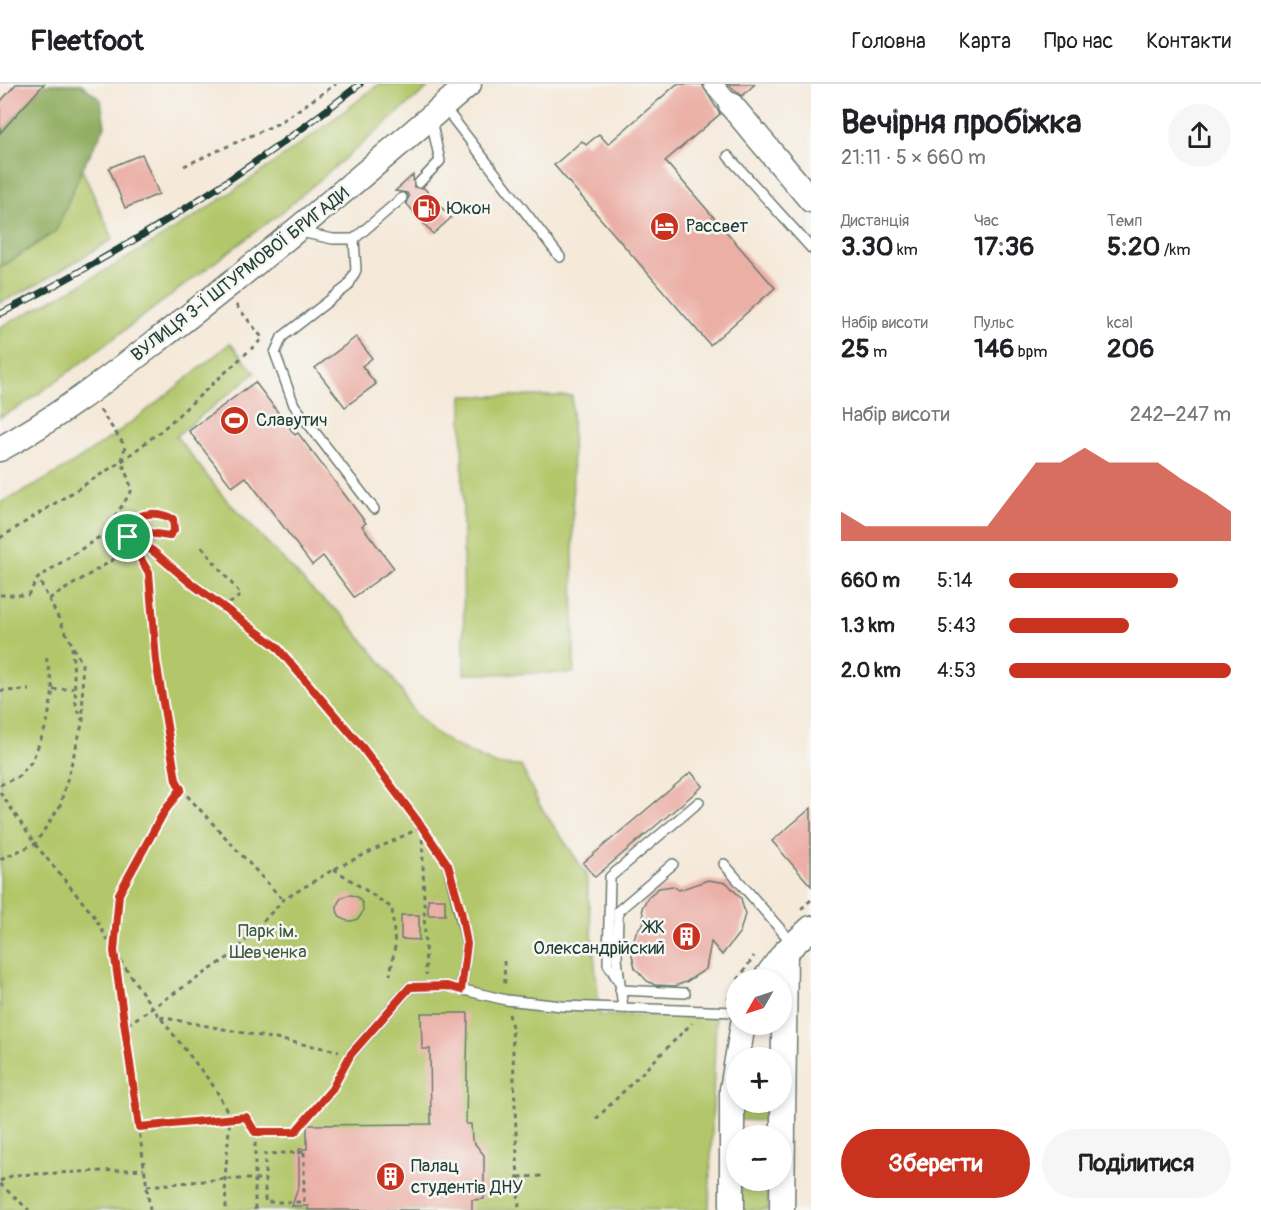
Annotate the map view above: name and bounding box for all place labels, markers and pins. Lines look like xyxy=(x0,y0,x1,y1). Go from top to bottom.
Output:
fuel station icon: Юкон xyxy=(410,192,442,224)
place label: Юкон xyxy=(447,197,490,220)
hotel icon: Рассвет xyxy=(649,210,681,242)
place label: Рассвет xyxy=(686,215,748,238)
sports icon: Славутич xyxy=(219,404,251,436)
place label: Славутич xyxy=(256,409,328,432)
pin xyxy=(102,511,153,562)
place label: ЖК Олександрійский xyxy=(533,916,665,960)
building icon: ЖК Олександрійский xyxy=(670,921,702,953)
place label: Палац студентів ДНУ xyxy=(411,1155,523,1199)
building icon: Палац студентів ДНУ xyxy=(374,1160,406,1192)

